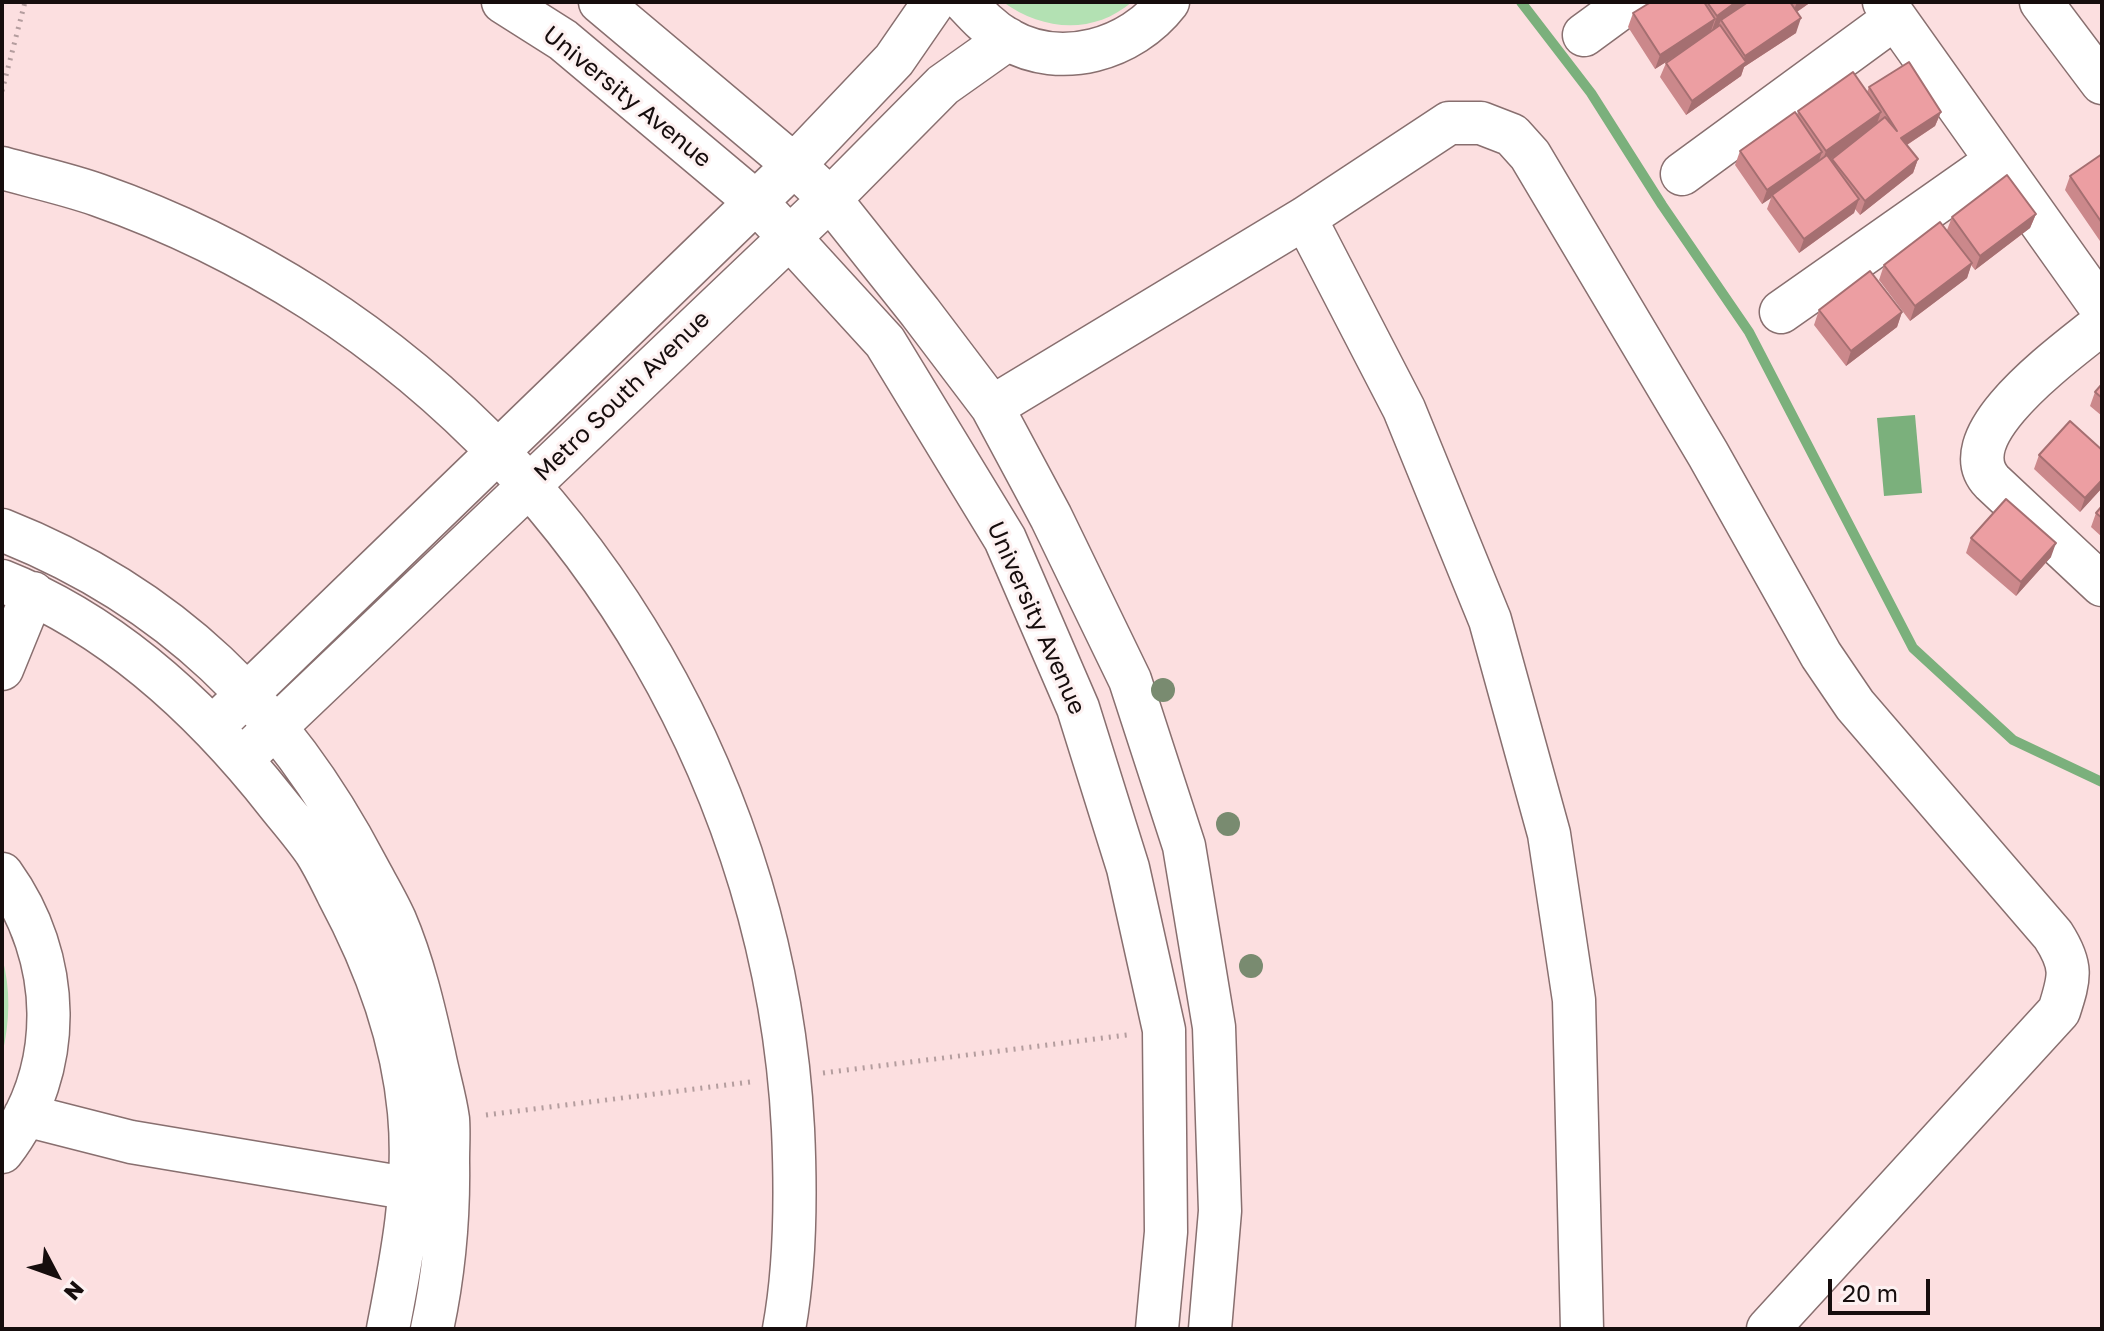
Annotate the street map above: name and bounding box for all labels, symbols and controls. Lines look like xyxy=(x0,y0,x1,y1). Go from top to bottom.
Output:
street label: University Avenue xyxy=(537,20,717,174)
street label: Metro South Avenue xyxy=(528,305,716,487)
street label: University Avenue xyxy=(980,517,1092,719)
north arrow xyxy=(16,1235,96,1315)
scale bar xyxy=(1832,1263,1934,1313)
text: N xyxy=(59,1276,90,1306)
text: 20 m xyxy=(1842,1278,1898,1307)

